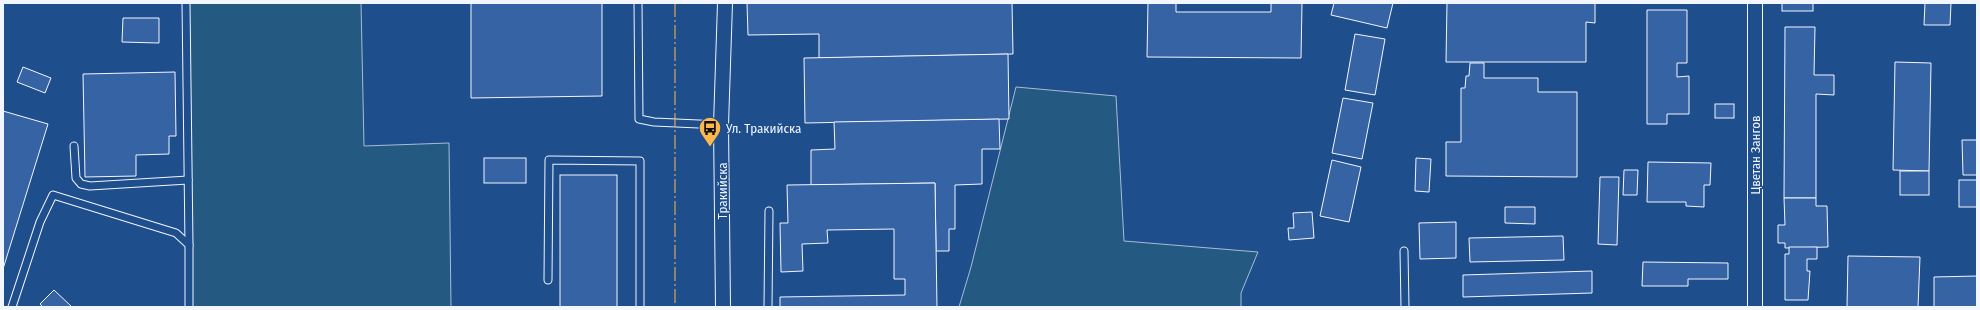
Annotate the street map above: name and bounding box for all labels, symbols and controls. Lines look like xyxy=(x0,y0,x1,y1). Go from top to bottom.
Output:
bus stop icon: Ул. Тракийска xyxy=(697,115,723,148)
street label: Цветан Зангов xyxy=(1748,115,1763,195)
place label: Ул. Тракийска xyxy=(725,121,801,136)
street label: Тракийска xyxy=(715,162,730,220)

